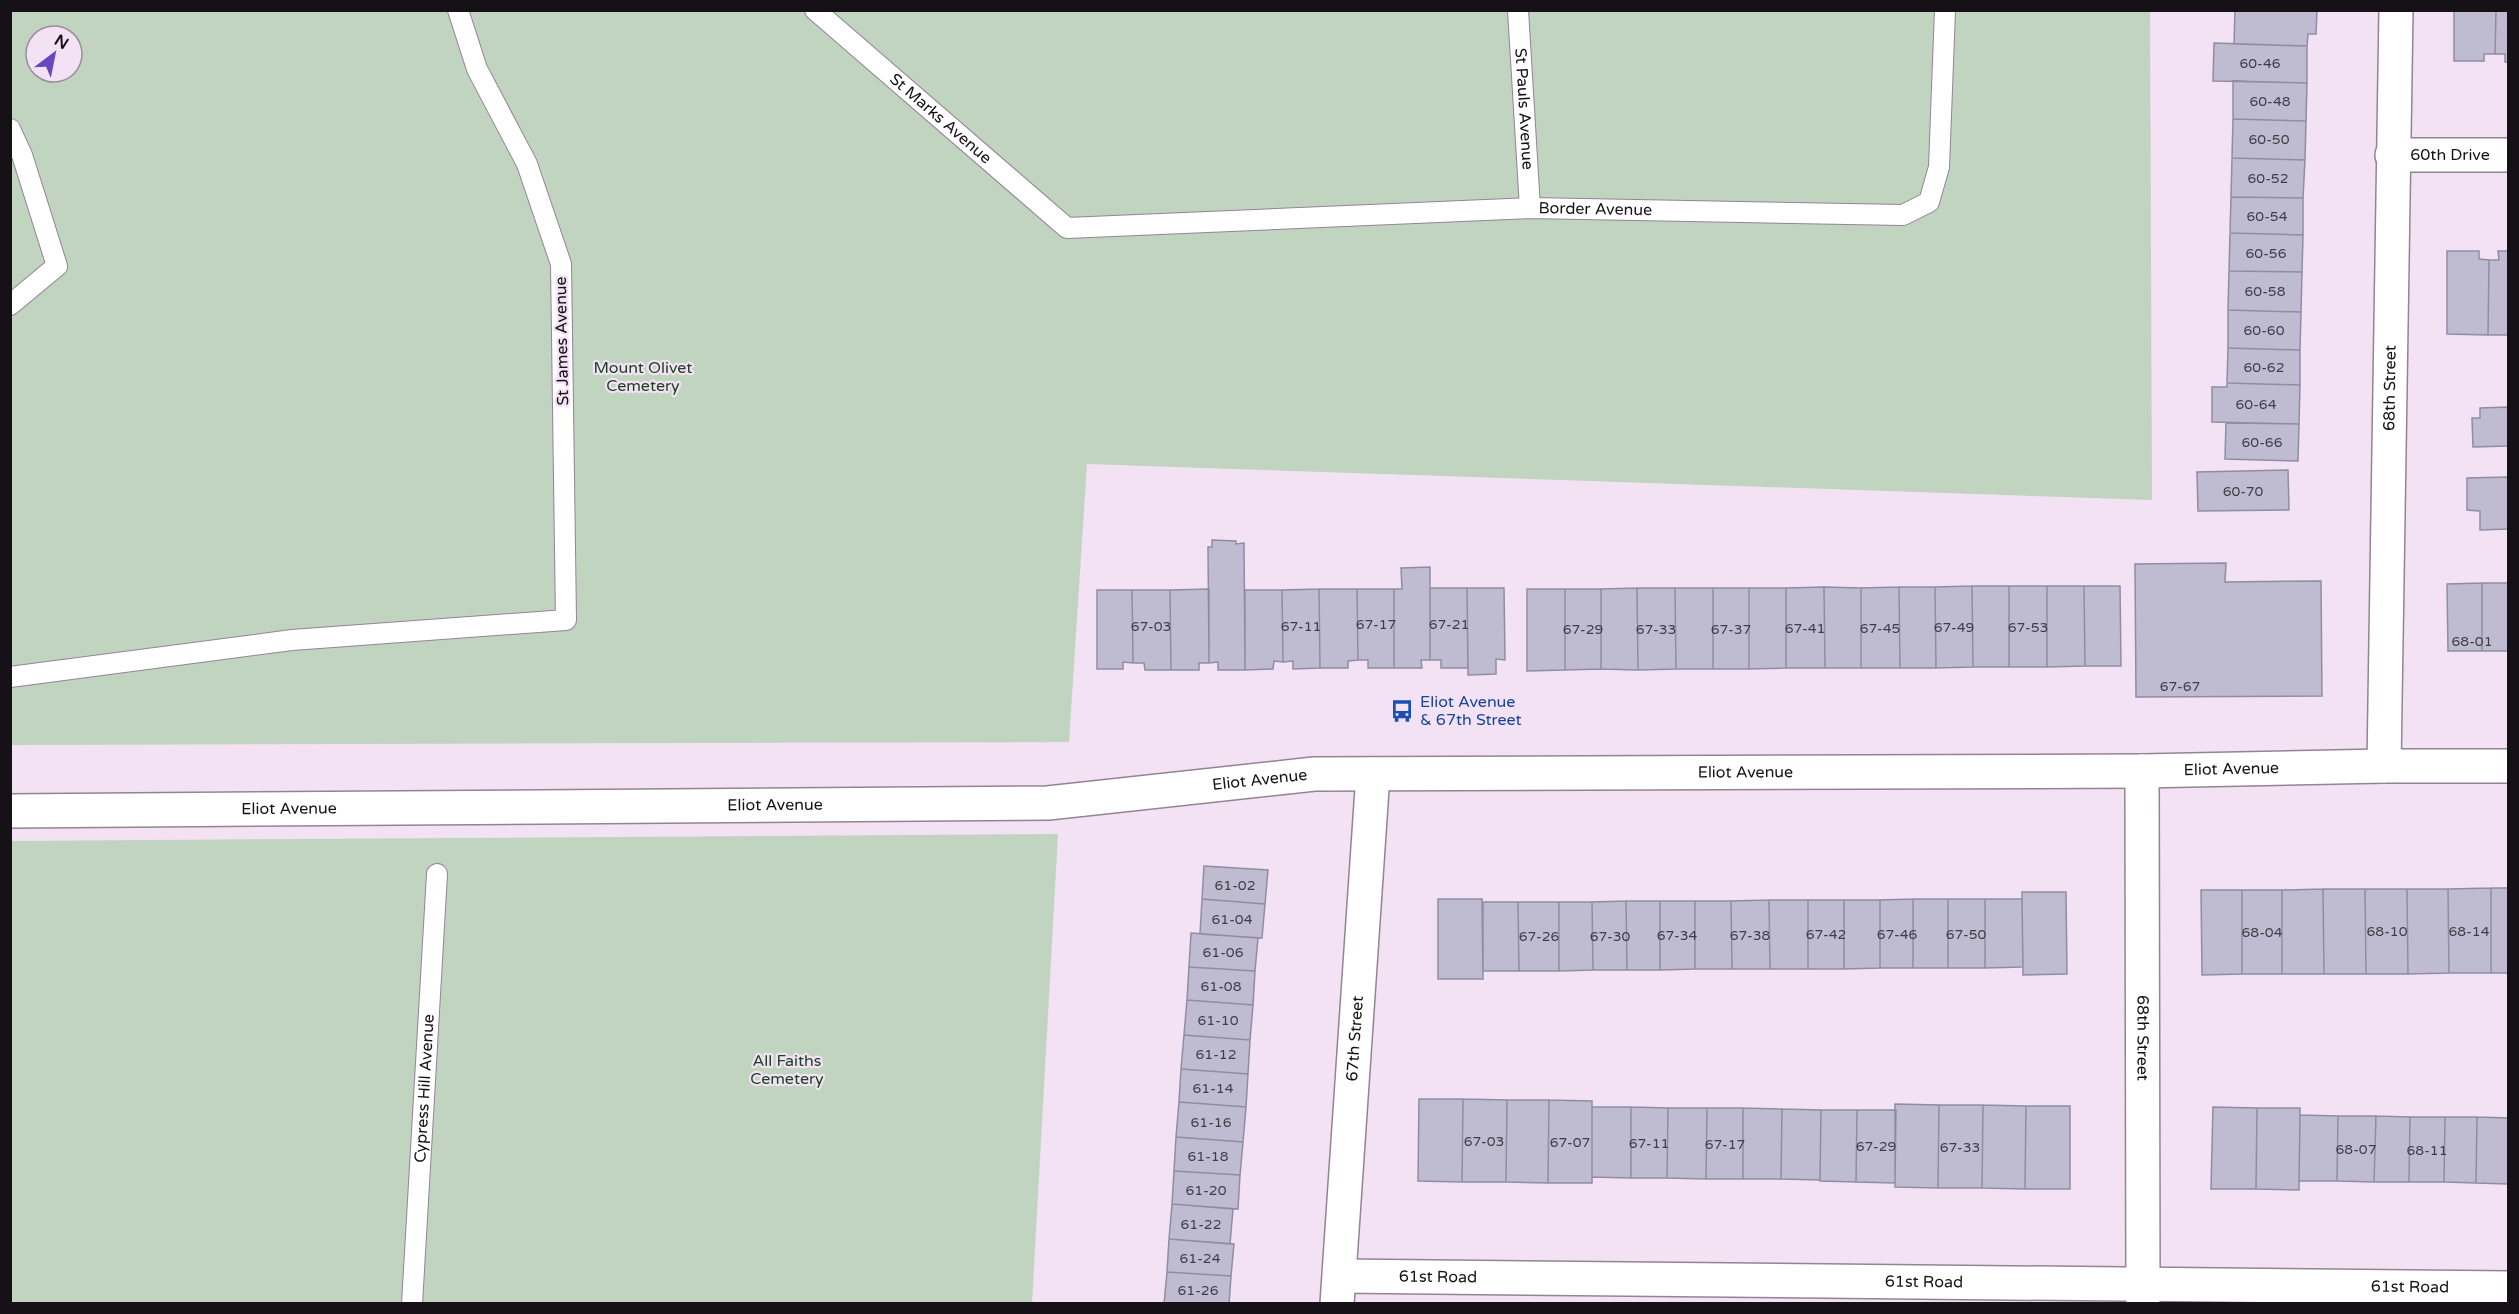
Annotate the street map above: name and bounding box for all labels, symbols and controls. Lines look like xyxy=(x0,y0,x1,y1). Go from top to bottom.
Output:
north arrow xyxy=(24,24,84,84)
text: N xyxy=(51,30,72,54)
street label: St Pauls Avenue xyxy=(1510,47,1538,170)
house number: 60-46 xyxy=(2239,55,2281,72)
street label: St Marks Avenue xyxy=(886,69,996,168)
house number: 60-48 xyxy=(2249,93,2291,110)
house number: 60-50 xyxy=(2249,131,2290,148)
street label: 60th Drive xyxy=(2410,145,2490,165)
house number: 60-52 xyxy=(2248,170,2288,187)
street label: Border Avenue xyxy=(1538,198,1652,220)
house number: 60-54 xyxy=(2247,208,2288,225)
house number: 60-56 xyxy=(2246,245,2287,262)
street label: St James Avenue xyxy=(551,276,573,406)
house number: 60-58 xyxy=(2245,283,2286,300)
house number: 60-60 xyxy=(2244,322,2285,339)
street label: 68th Street xyxy=(2379,345,2401,431)
park label: Mount Olivet Cemetery xyxy=(594,358,692,396)
house number: 60-62 xyxy=(2244,359,2284,376)
house number: 60-64 xyxy=(2236,396,2277,413)
house number: 60-66 xyxy=(2242,434,2283,451)
house number: 60-70 xyxy=(2223,483,2264,500)
house number: 67-17 xyxy=(1356,616,1396,633)
house number: 67-21 xyxy=(1429,616,1469,633)
house number: 67-03 xyxy=(1131,618,1171,635)
house number: 67-11 xyxy=(1281,618,1321,635)
house number: 67-49 xyxy=(1934,619,1974,636)
house number: 67-53 xyxy=(2008,619,2048,636)
house number: 67-41 xyxy=(1785,620,1825,637)
house number: 67-45 xyxy=(1860,620,1900,637)
house number: 67-29 xyxy=(1563,621,1603,638)
house number: 67-33 xyxy=(1636,621,1676,638)
house number: 67-37 xyxy=(1711,621,1751,638)
house number: 68-01 xyxy=(2452,633,2492,650)
house number: 67-67 xyxy=(2160,678,2200,695)
place label: Eliot Avenue & 67th Street xyxy=(1420,692,1522,730)
bus stop icon: Eliot Avenue & 67th Street xyxy=(1389,698,1415,724)
street label: Eliot Avenue xyxy=(2183,758,2279,780)
street label: Eliot Avenue xyxy=(1698,762,1793,783)
street label: Eliot Avenue xyxy=(1211,765,1308,795)
street label: Eliot Avenue xyxy=(727,795,823,815)
street label: Eliot Avenue xyxy=(241,798,337,819)
house number: 61-02 xyxy=(1215,877,1255,894)
house number: 61-04 xyxy=(1212,911,1253,928)
house number: 68-10 xyxy=(2367,923,2408,940)
house number: 68-14 xyxy=(2449,923,2490,940)
house number: 68-04 xyxy=(2242,924,2283,941)
house number: 67-42 xyxy=(1806,926,1846,943)
house number: 67-46 xyxy=(1877,926,1918,943)
house number: 67-50 xyxy=(1946,926,1987,943)
house number: 67-34 xyxy=(1657,927,1698,944)
house number: 67-38 xyxy=(1730,927,1771,944)
house number: 67-26 xyxy=(1519,928,1560,945)
house number: 67-30 xyxy=(1590,928,1631,945)
house number: 61-06 xyxy=(1203,944,1244,961)
house number: 61-08 xyxy=(1201,978,1242,995)
street label: 67th Street xyxy=(1342,995,1368,1082)
street label: 68th Street xyxy=(2132,995,2153,1081)
house number: 61-10 xyxy=(1198,1012,1239,1029)
street label: Cypress Hill Avenue xyxy=(410,1013,439,1163)
house number: 61-12 xyxy=(1196,1046,1236,1063)
park label: All Faiths Cemetery xyxy=(750,1051,824,1089)
house number: 61-14 xyxy=(1193,1080,1234,1097)
house number: 61-16 xyxy=(1191,1114,1232,1131)
house number: 67-03 xyxy=(1464,1133,1504,1150)
house number: 67-07 xyxy=(1550,1134,1590,1151)
house number: 67-11 xyxy=(1629,1135,1669,1152)
house number: 67-17 xyxy=(1705,1136,1745,1153)
house number: 67-29 xyxy=(1856,1138,1896,1155)
house number: 67-33 xyxy=(1940,1139,1980,1156)
house number: 68-07 xyxy=(2336,1141,2376,1158)
house number: 68-11 xyxy=(2407,1142,2447,1159)
house number: 61-18 xyxy=(1188,1148,1229,1165)
house number: 61-20 xyxy=(1186,1182,1227,1199)
house number: 61-22 xyxy=(1181,1216,1221,1233)
house number: 61-24 xyxy=(1180,1250,1221,1267)
street label: 61st Road xyxy=(1399,1267,1477,1287)
street label: 61st Road xyxy=(1885,1272,1963,1292)
street label: 61st Road xyxy=(2371,1277,2449,1297)
house number: 61-26 xyxy=(1178,1282,1219,1299)

